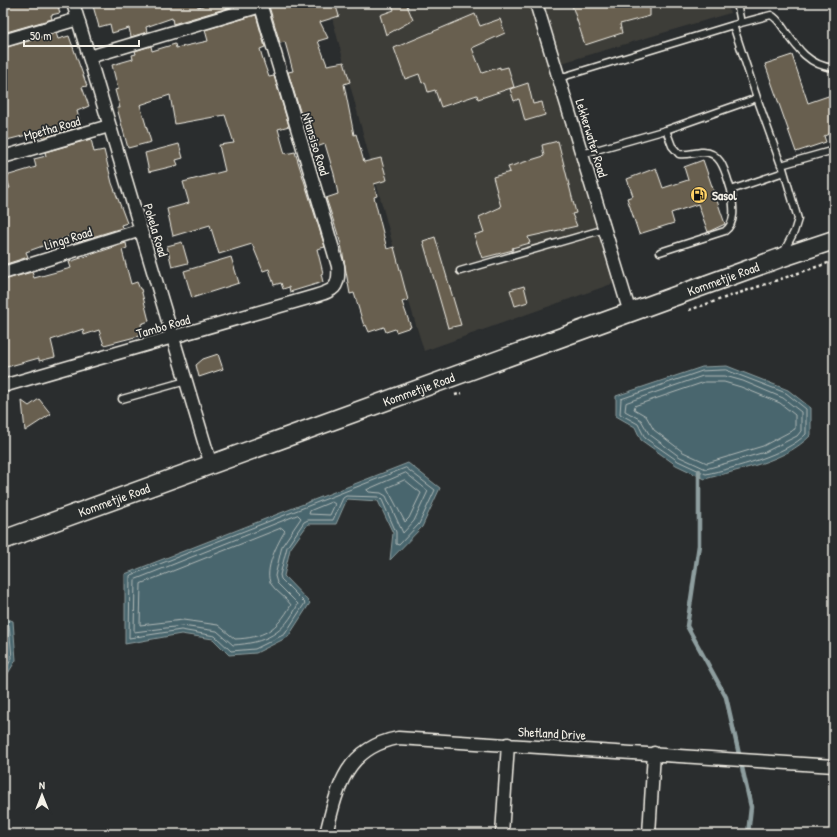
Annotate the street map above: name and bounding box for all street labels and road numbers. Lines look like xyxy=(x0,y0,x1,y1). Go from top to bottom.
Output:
street label: Lekkerwater Road xyxy=(572,97,612,179)
street label: Ntansiso Road xyxy=(298,110,334,178)
street label: Mpetha Road xyxy=(22,111,82,145)
street label: Pokela Road xyxy=(139,201,173,259)
street label: Linga Road xyxy=(42,222,94,254)
street label: Kommetjie Road xyxy=(685,257,761,300)
street label: Tambo Road xyxy=(134,310,192,342)
street label: Kommetjie Road xyxy=(380,368,457,410)
street label: Kommetjie Road xyxy=(76,479,152,521)
street label: Shetland Drive xyxy=(518,722,586,744)

